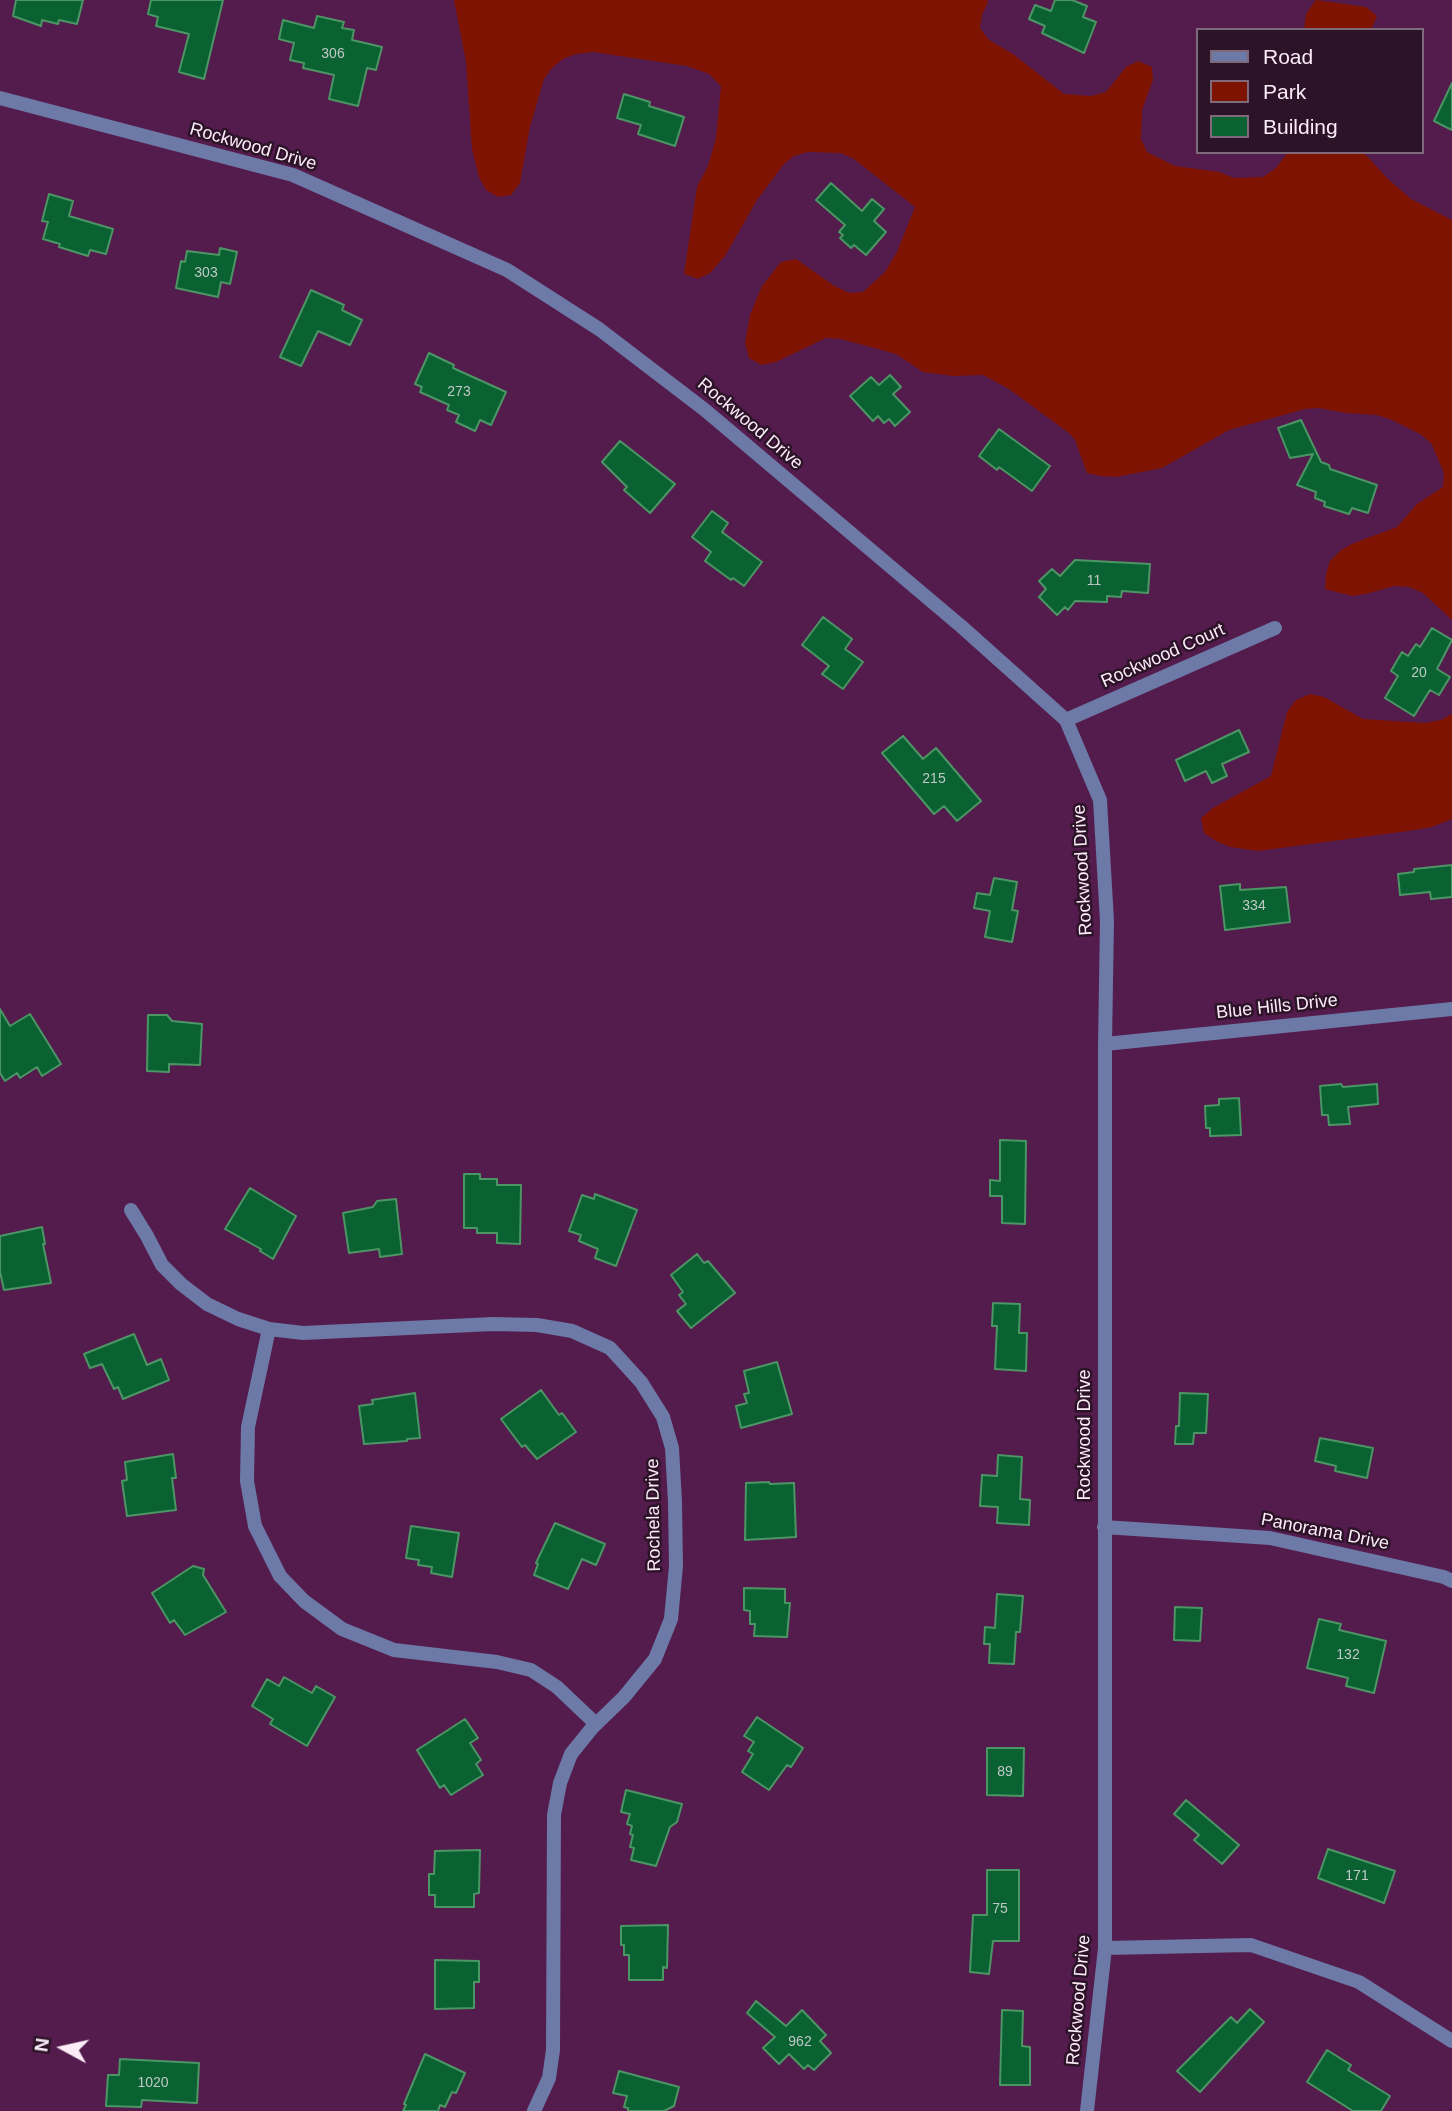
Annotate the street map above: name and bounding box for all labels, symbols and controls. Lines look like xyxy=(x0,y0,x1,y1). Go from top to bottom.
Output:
legend xyxy=(1196,28,1424,154)
text: Road xyxy=(1263,45,1313,68)
house number: 306 xyxy=(321,46,345,62)
text: Park xyxy=(1263,80,1306,103)
text: Building xyxy=(1263,115,1338,138)
street label: Rockwood Drive xyxy=(187,119,319,175)
house number: 303 xyxy=(194,265,218,281)
street label: Rockwood Drive xyxy=(693,374,807,474)
house number: 273 xyxy=(447,384,471,400)
house number: 11 xyxy=(1087,573,1101,589)
street label: Rockwood Court xyxy=(1098,619,1228,693)
house number: 20 xyxy=(1411,665,1427,681)
house number: 215 xyxy=(922,771,946,787)
street label: Rockwood Drive xyxy=(1069,804,1097,936)
house number: 334 xyxy=(1242,898,1266,914)
street label: Blue Hills Drive xyxy=(1215,990,1339,1024)
street label: Rockwood Drive xyxy=(1074,1369,1096,1501)
street label: Rochela Drive xyxy=(642,1458,666,1572)
street label: Panorama Drive xyxy=(1259,1509,1391,1555)
house number: 132 xyxy=(1336,1647,1360,1663)
house number: 89 xyxy=(997,1764,1013,1780)
house number: 171 xyxy=(1345,1868,1369,1884)
house number: 75 xyxy=(992,1901,1008,1917)
street label: Rockwood Drive xyxy=(1063,1934,1095,2066)
north arrow xyxy=(28,2013,98,2083)
house number: 962 xyxy=(788,2034,812,2050)
text: N xyxy=(30,2037,53,2053)
house number: 1020 xyxy=(137,2075,169,2091)

